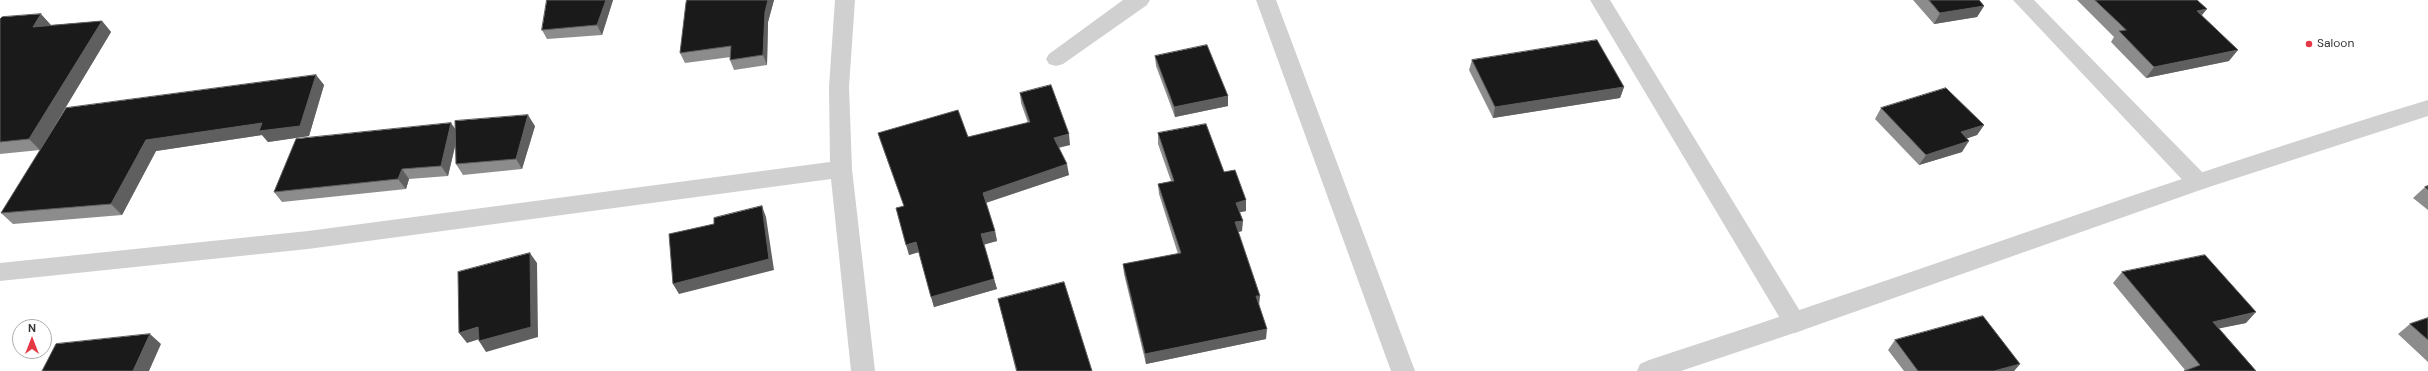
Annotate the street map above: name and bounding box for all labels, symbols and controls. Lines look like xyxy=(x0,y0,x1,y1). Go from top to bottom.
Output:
place label: Saloon xyxy=(2317,37,2354,51)
marker: Saloon xyxy=(2304,39,2314,49)
north arrow xyxy=(12,319,52,359)
text: N xyxy=(28,321,36,335)

